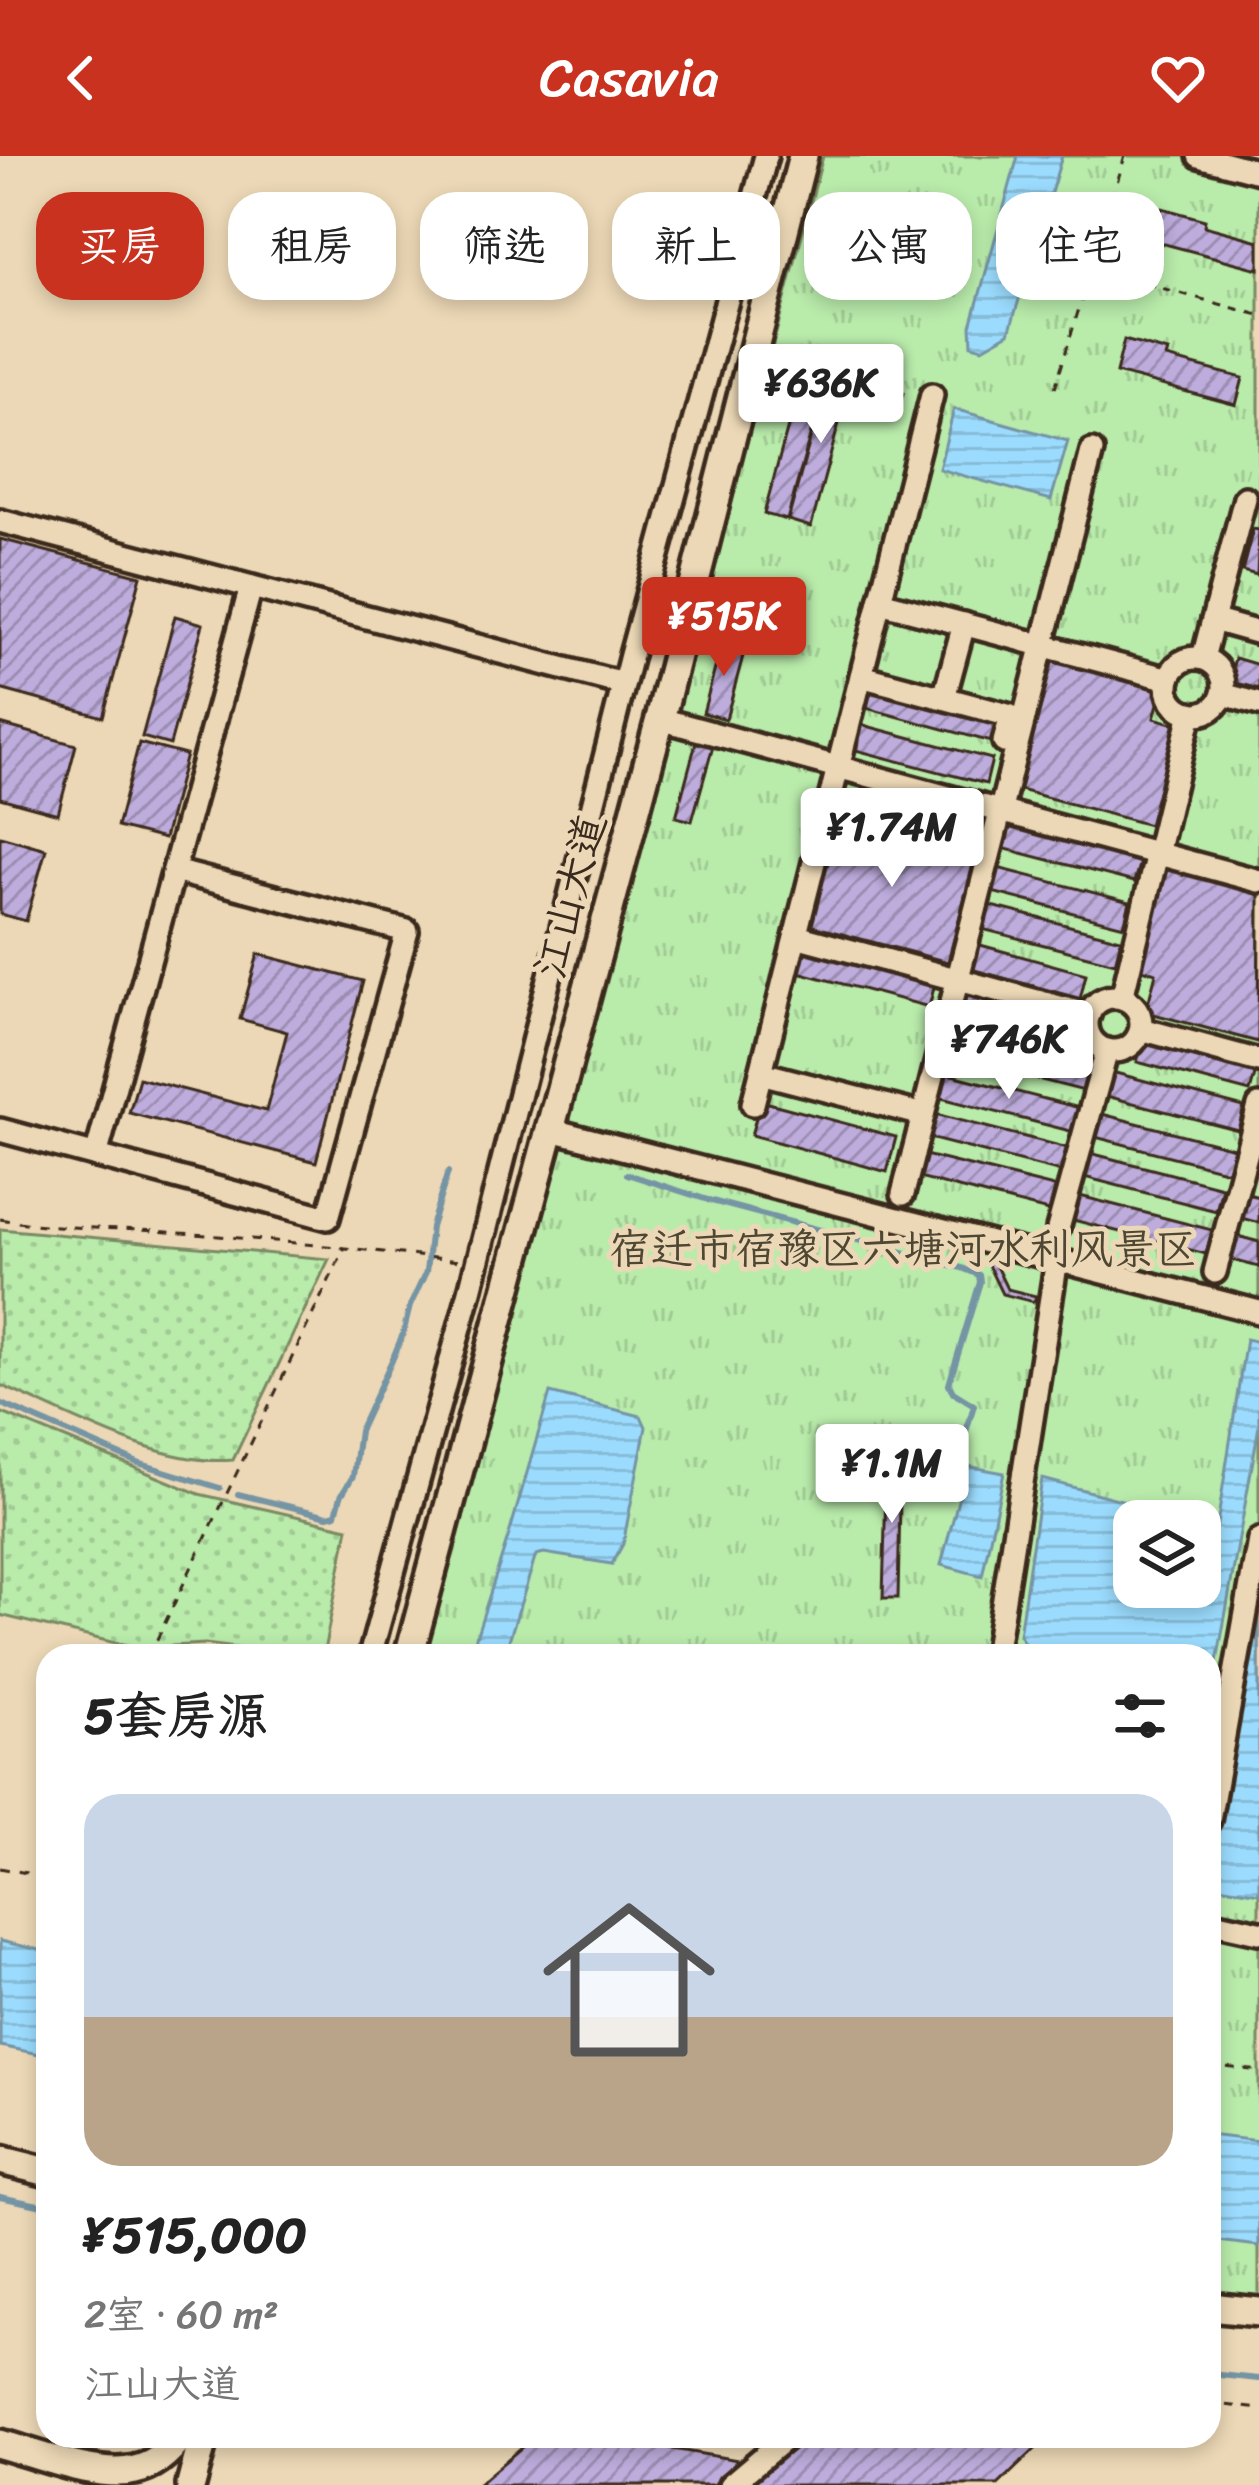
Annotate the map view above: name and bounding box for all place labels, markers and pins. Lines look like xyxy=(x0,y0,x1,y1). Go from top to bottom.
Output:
pin: ¥636K xyxy=(737,344,905,446)
pin: ¥515K xyxy=(640,577,808,679)
pin: ¥1.74M xyxy=(794,788,990,890)
pin: ¥746K xyxy=(925,1000,1093,1102)
pin: ¥1.1M xyxy=(808,1424,976,1526)

